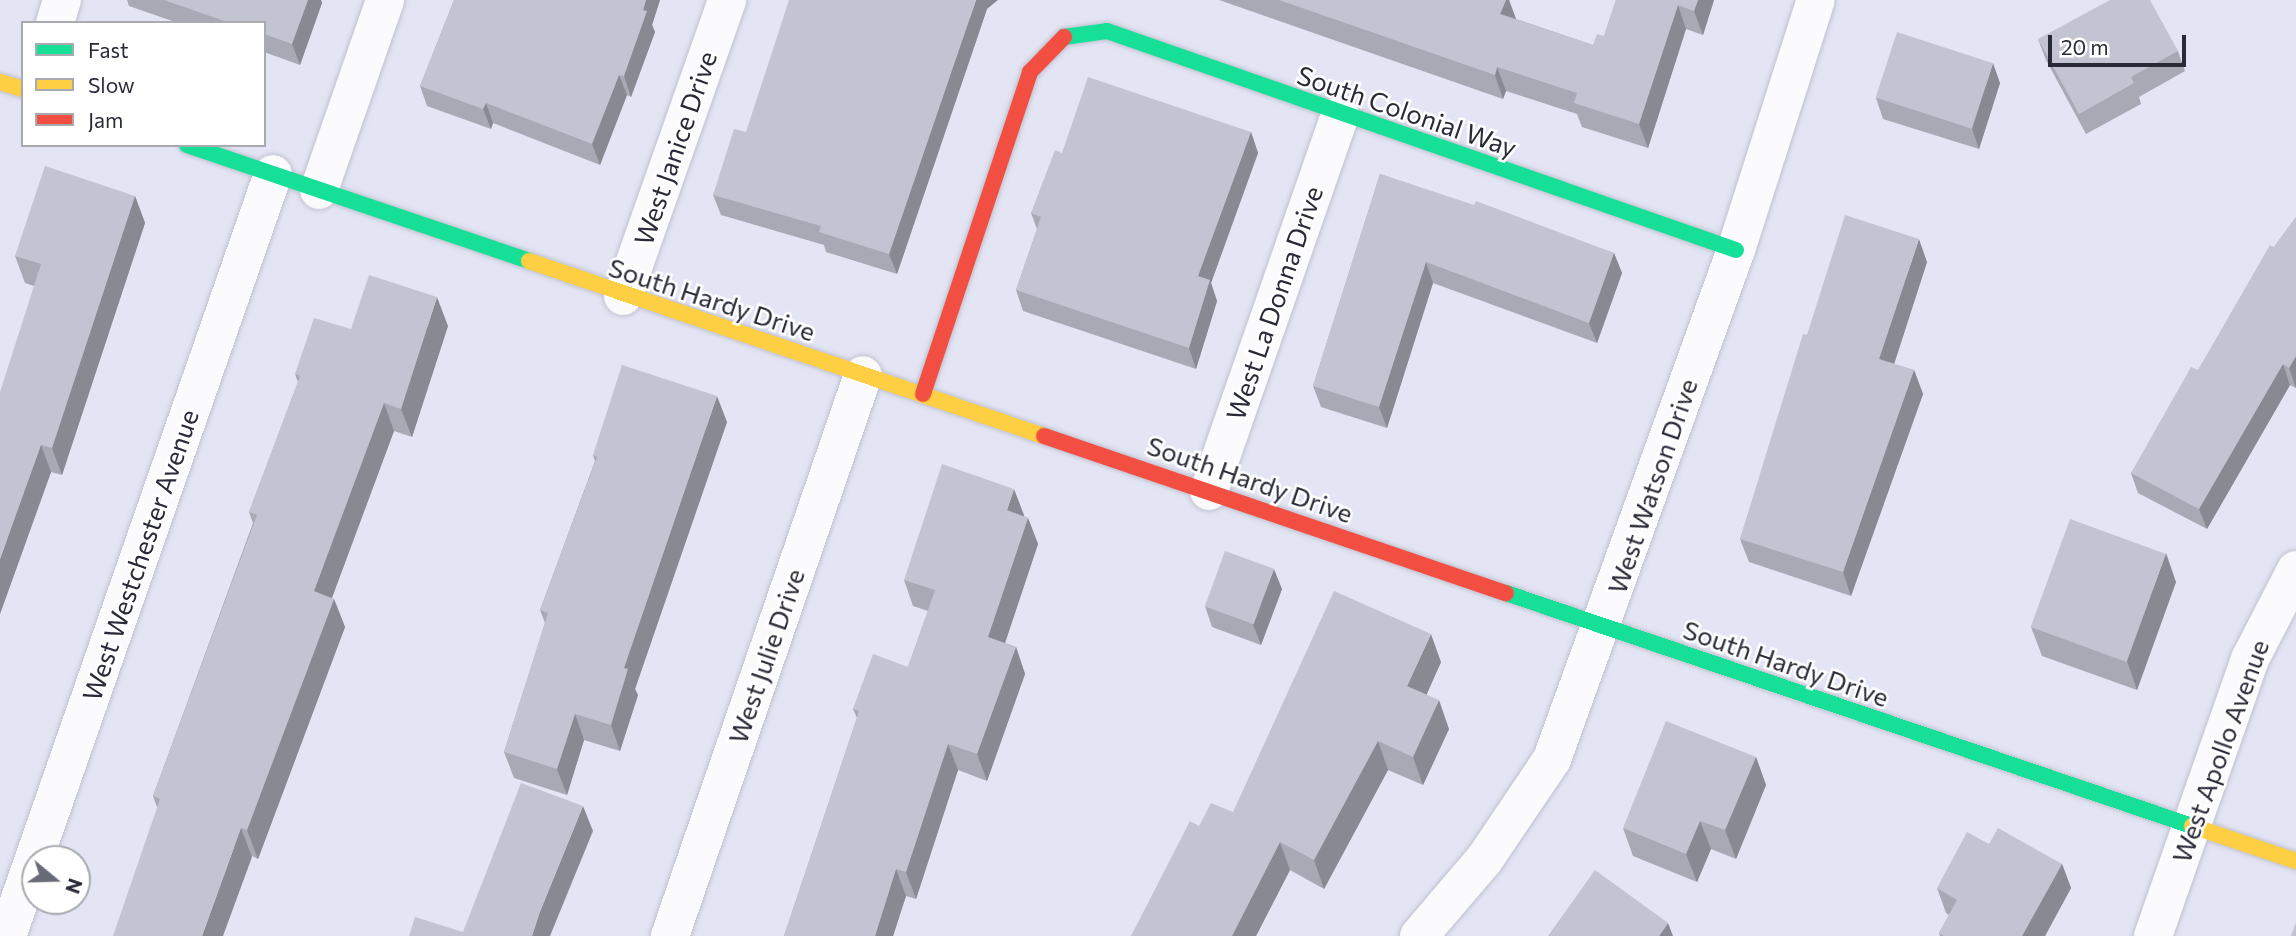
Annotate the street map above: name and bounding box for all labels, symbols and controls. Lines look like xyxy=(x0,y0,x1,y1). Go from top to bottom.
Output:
legend xyxy=(21,21,266,147)
scale bar xyxy=(2051,21,2189,65)
text: 20 m xyxy=(2061,34,2109,59)
text: Fast xyxy=(88,37,129,62)
street label: West Janice Drive xyxy=(627,47,723,249)
street label: South Colonial Way xyxy=(1293,59,1521,163)
text: Slow xyxy=(88,72,135,97)
text: Jam xyxy=(88,107,123,132)
street label: West La Donna Drive xyxy=(1219,182,1329,424)
street label: South Hardy Drive xyxy=(605,251,819,347)
street label: West Watson Drive xyxy=(1601,374,1703,598)
street label: West Westchester Avenue xyxy=(75,405,205,705)
street label: South Hardy Drive xyxy=(1143,429,1357,529)
street label: West Julie Drive xyxy=(722,565,810,747)
street label: South Hardy Drive xyxy=(1679,613,1893,713)
street label: West Apollo Avenue xyxy=(2165,635,2275,867)
north arrow xyxy=(21,845,91,915)
text: N xyxy=(61,876,88,897)

